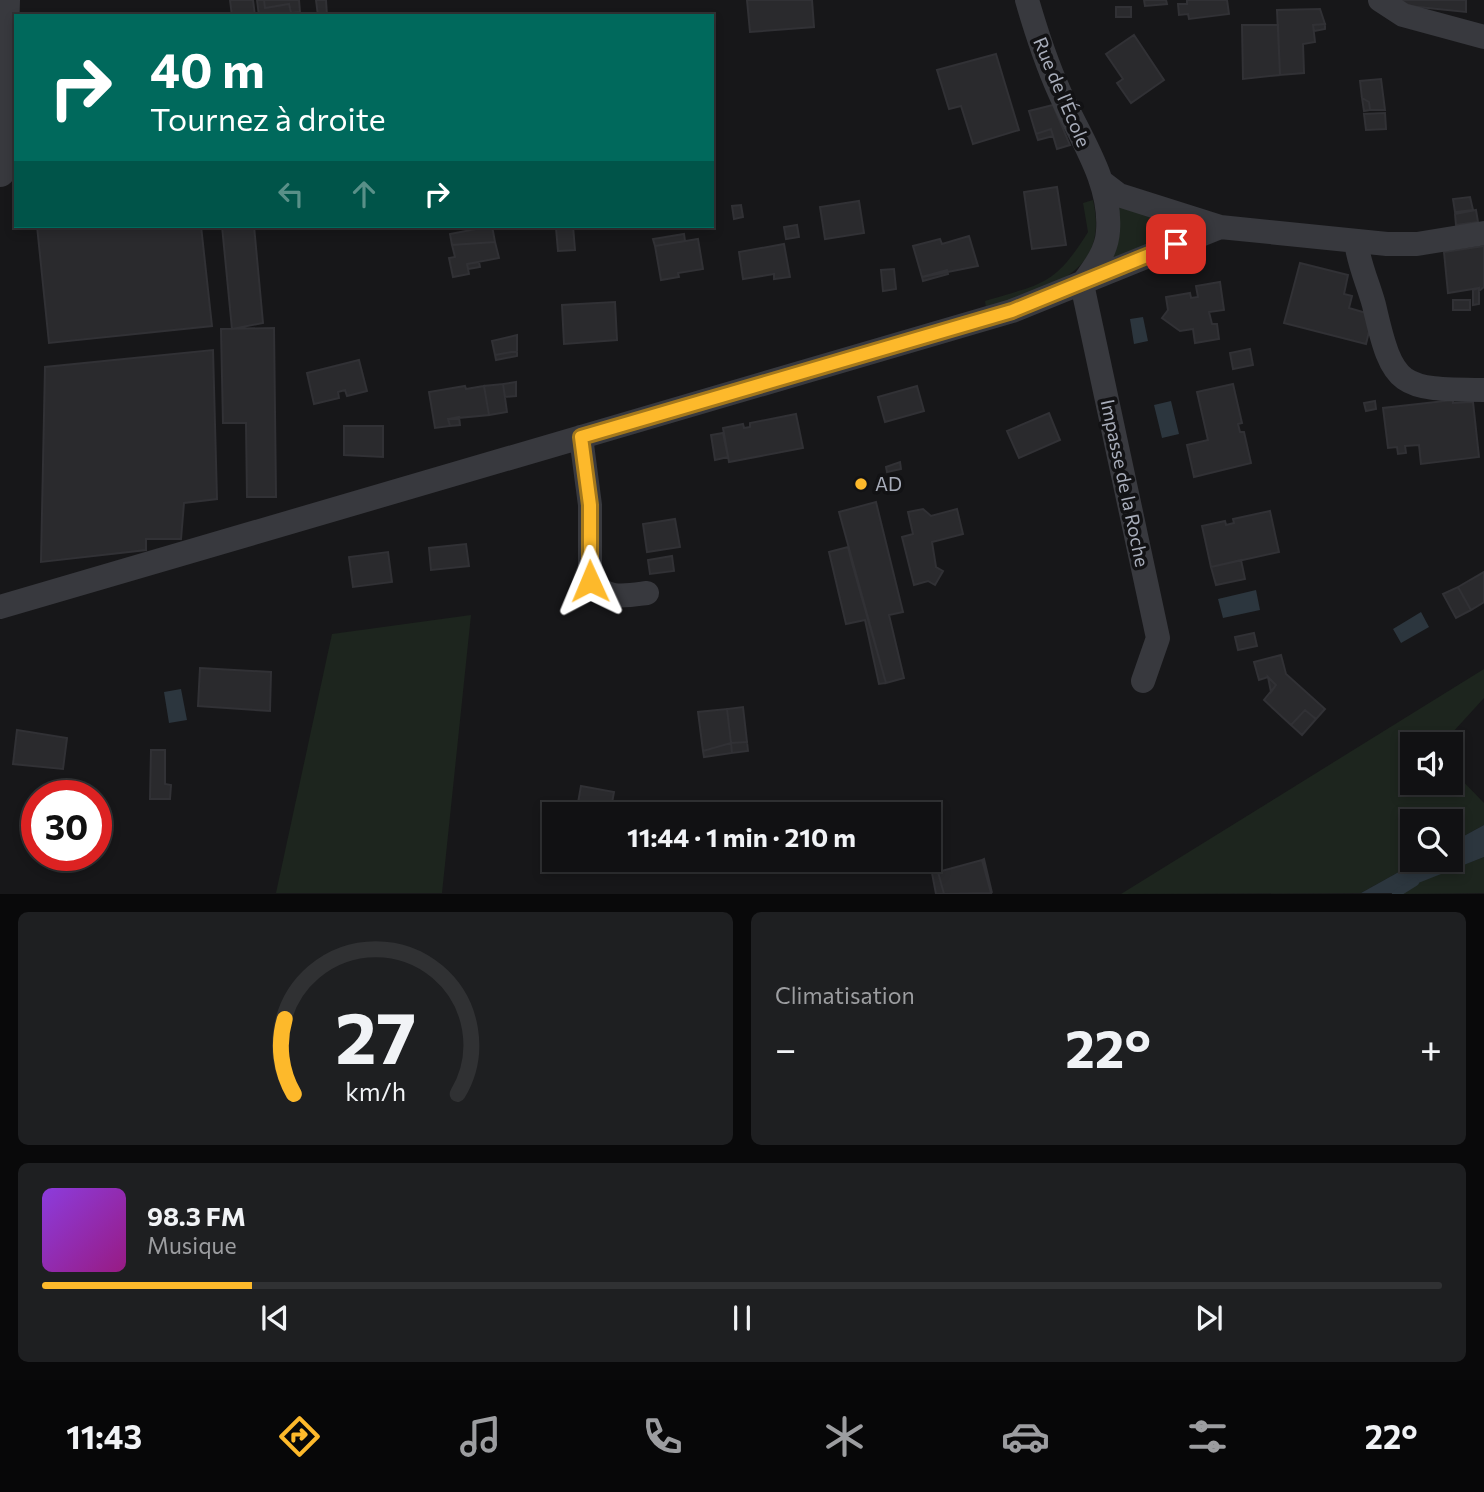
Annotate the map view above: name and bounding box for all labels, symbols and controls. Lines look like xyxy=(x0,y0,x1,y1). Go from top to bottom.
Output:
street label: Rue de l'École xyxy=(1029,33,1096,150)
text: 40 m xyxy=(150,38,265,98)
icon: right xyxy=(35,42,126,133)
text: Tournez à droite xyxy=(150,98,386,138)
icon: left xyxy=(272,175,310,213)
icon: ahead xyxy=(345,175,383,213)
icon: right xyxy=(418,175,456,213)
pin xyxy=(1146,214,1206,274)
icon: arrive xyxy=(1157,225,1195,263)
street label: Impasse de la Roche xyxy=(1096,397,1154,569)
place label: AD xyxy=(875,472,902,495)
marker: AD xyxy=(853,476,869,492)
position arrow xyxy=(553,544,627,618)
map controls xyxy=(1400,732,1463,872)
button: sound xyxy=(1400,732,1463,795)
speed limit sign: 30 xyxy=(21,780,112,871)
button: search xyxy=(1400,809,1463,872)
text: 11:44 · 1 min · 210 m xyxy=(627,821,856,852)
text: Climatisation xyxy=(775,981,915,1009)
text: 27 xyxy=(335,991,416,1080)
text: 22° xyxy=(1065,1015,1151,1079)
text: − xyxy=(775,1024,797,1071)
text: + xyxy=(1420,1024,1442,1071)
text: km/h xyxy=(345,1076,406,1106)
text: 98.3 FM xyxy=(147,1200,246,1231)
text: Musique xyxy=(147,1231,237,1259)
icon: previous xyxy=(256,1299,294,1337)
icon: pause xyxy=(723,1299,761,1337)
icon: next xyxy=(1190,1299,1228,1337)
icon: directions xyxy=(275,1412,324,1461)
icon: music xyxy=(456,1412,505,1461)
icon: phone xyxy=(638,1412,687,1461)
icon: climate xyxy=(820,1412,869,1461)
icon: car xyxy=(1001,1412,1050,1461)
icon: filters xyxy=(1183,1412,1232,1461)
text: 11:43 xyxy=(66,1416,142,1456)
text: 22° xyxy=(1365,1416,1418,1456)

